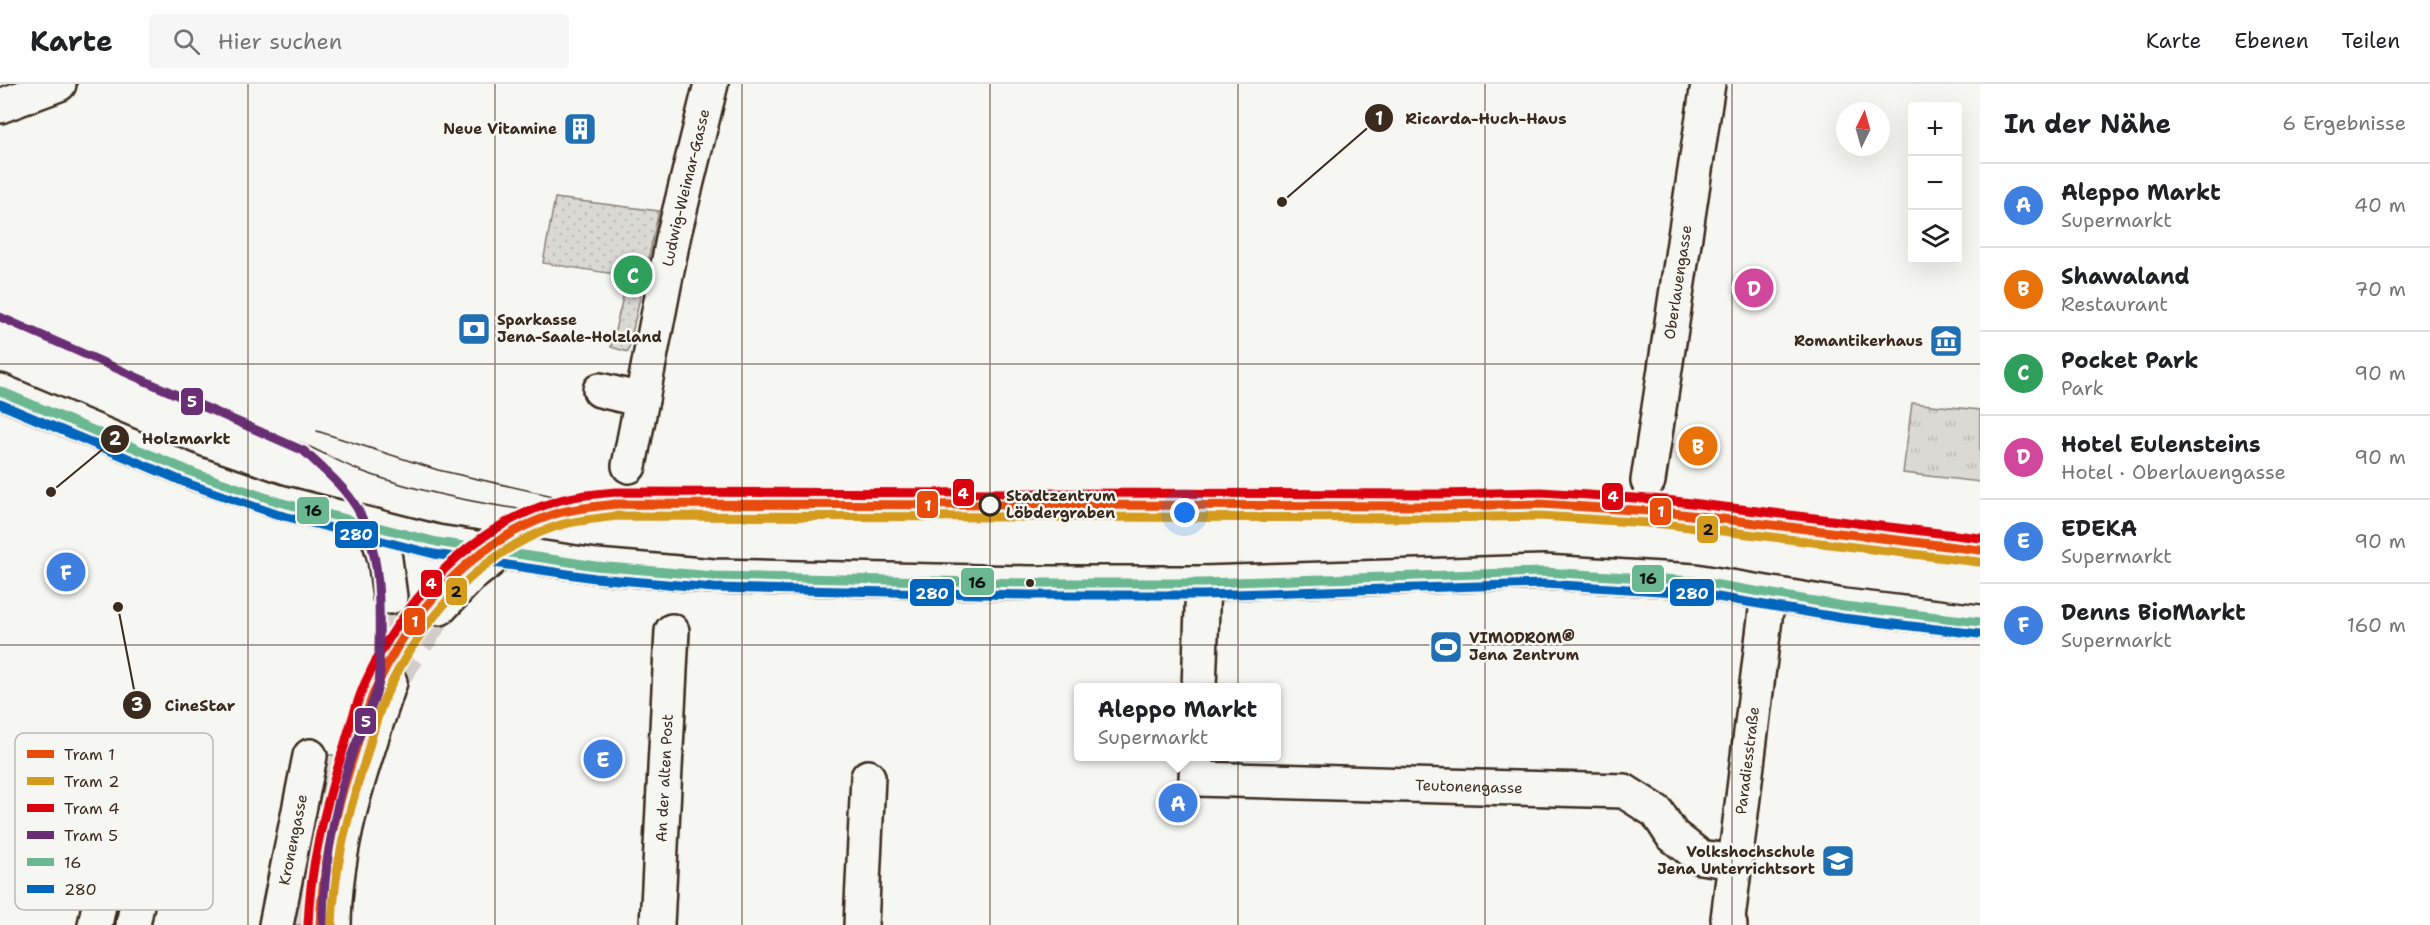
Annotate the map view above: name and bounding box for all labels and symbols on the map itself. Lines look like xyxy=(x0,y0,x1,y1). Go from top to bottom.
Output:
callout: Ricarda-Huch-Haus xyxy=(1364,101,1579,135)
north arrow xyxy=(1836,102,1890,156)
street label: Ludwig-Weimar-Gasse xyxy=(658,107,714,268)
text: 1 xyxy=(1375,107,1383,131)
text: Ricarda-Huch-Haus xyxy=(1405,108,1567,129)
building icon: Neue Vitamine xyxy=(562,111,598,147)
place label: Neue Vitamine xyxy=(443,119,557,139)
street label: Oberlauengasse xyxy=(1660,224,1697,341)
pin: C xyxy=(614,252,652,297)
pin: D xyxy=(1734,266,1774,310)
place label: Sparkasse Jena-Saale-Holzland xyxy=(497,310,662,347)
bank icon: Sparkasse Jena-Saale-Holzland xyxy=(456,311,492,347)
museum icon: Romantikerhaus xyxy=(1928,323,1964,359)
place label: Romantikerhaus xyxy=(1794,331,1923,351)
line badge: 5 xyxy=(180,387,204,416)
text: 5 xyxy=(187,391,197,412)
callout: Holzmarkt xyxy=(100,422,243,456)
pin: B xyxy=(1678,424,1718,469)
text: 2 xyxy=(109,427,122,451)
text: Holzmarkt xyxy=(142,428,231,449)
line badge: 4 xyxy=(952,478,975,507)
line badge: 4 xyxy=(1601,482,1624,511)
text: 4 xyxy=(957,483,969,504)
place label: Stadtzentrum Löbdergraben xyxy=(1006,486,1116,523)
text: 4 xyxy=(1607,486,1619,507)
line badge: 1 xyxy=(916,490,939,519)
marker: Stadtzentrum Löbdergraben xyxy=(979,494,1001,516)
text: 1 xyxy=(924,495,932,516)
line badge: 16 xyxy=(296,496,330,525)
line badge: 1 xyxy=(1649,497,1672,526)
your location xyxy=(1170,498,1199,527)
text: 16 xyxy=(304,500,322,521)
text: 1 xyxy=(1657,501,1665,522)
line badge: 2 xyxy=(1696,515,1719,544)
text: 2 xyxy=(1702,519,1714,540)
line badge: 280 xyxy=(334,520,379,549)
text: 280 xyxy=(339,524,373,545)
pin: F xyxy=(46,550,86,594)
line badge: 16 xyxy=(1631,564,1665,593)
line badge: 16 xyxy=(960,567,995,596)
text: 16 xyxy=(1639,568,1657,589)
line badge: 4 xyxy=(420,569,443,598)
text: 16 xyxy=(968,572,986,593)
text: 4 xyxy=(425,573,437,594)
line badge: 2 xyxy=(445,577,468,606)
unlabelled marker xyxy=(1024,577,1036,589)
line badge: 280 xyxy=(909,578,955,607)
line badge: 280 xyxy=(1669,578,1715,607)
text: 2 xyxy=(450,581,462,602)
text: 280 xyxy=(915,583,949,604)
text: 280 xyxy=(1675,583,1709,604)
line badge: 1 xyxy=(403,607,426,636)
text: 1 xyxy=(411,611,419,632)
place label: VIMODROM® Jena Zentrum xyxy=(1469,628,1579,665)
sports icon: VIMODROM® Jena Zentrum xyxy=(1428,629,1464,665)
callout: CineStar xyxy=(122,688,247,722)
text: 3 xyxy=(131,693,143,717)
text: CineStar xyxy=(165,695,236,716)
street label: Paradiesstraße xyxy=(1731,705,1764,816)
line badge: 5 xyxy=(354,707,377,735)
text: 5 xyxy=(361,711,371,732)
street label: An der alten Post xyxy=(651,714,678,843)
legend xyxy=(15,733,213,910)
pin: E xyxy=(584,736,622,782)
text: Tram 1 xyxy=(64,744,115,765)
text: Tram 2 xyxy=(64,771,119,792)
street label: Teutonengasse xyxy=(1415,775,1523,798)
pin: A xyxy=(1158,780,1198,826)
street label: Kronengasse xyxy=(274,792,312,887)
text: Tram 4 xyxy=(64,798,119,819)
text: Tram 5 xyxy=(64,825,118,846)
place label: Volkshochschule Jena Unterrichtsort xyxy=(1657,842,1815,879)
school or university icon: Volkshochschule Jena Unterrichtsort xyxy=(1820,843,1856,879)
text: 16 xyxy=(64,852,81,873)
text: 280 xyxy=(64,879,97,900)

